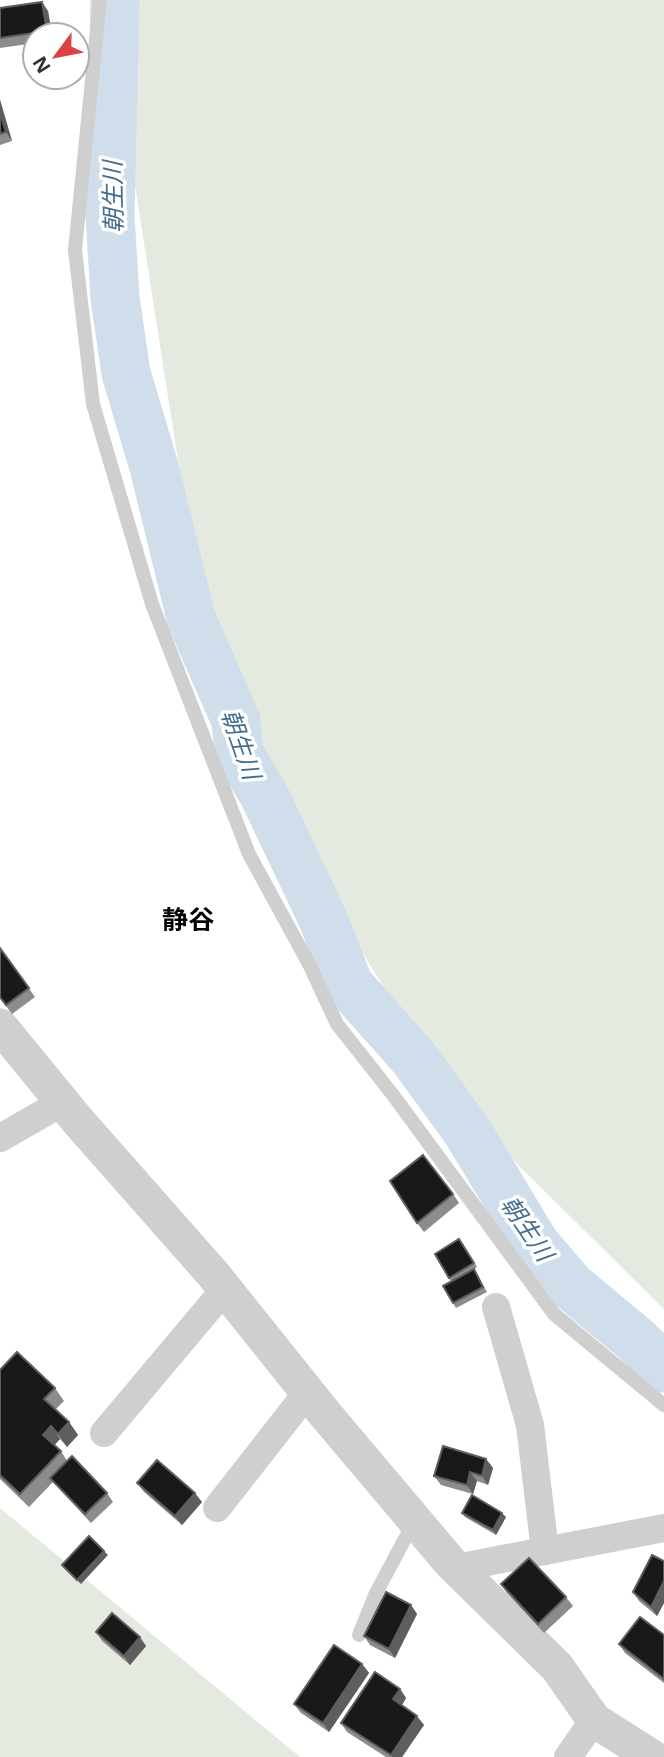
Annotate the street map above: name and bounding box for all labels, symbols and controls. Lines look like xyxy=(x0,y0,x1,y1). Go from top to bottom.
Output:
north arrow xyxy=(21,21,91,91)
text: N xyxy=(26,52,57,78)
water label: 朝生川 xyxy=(95,158,129,233)
water label: 朝生川 xyxy=(215,705,270,786)
district label: 静谷 xyxy=(162,901,214,937)
water label: 朝生川 xyxy=(494,1189,563,1270)

